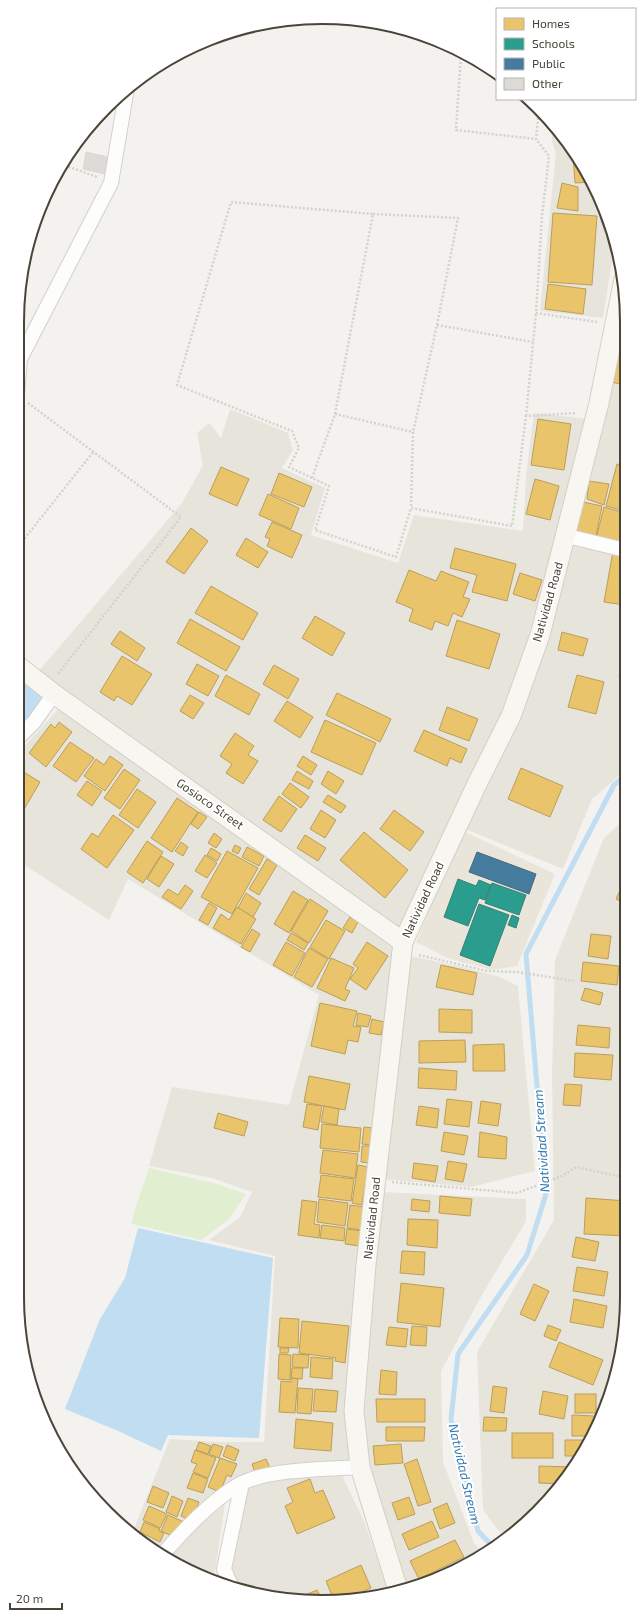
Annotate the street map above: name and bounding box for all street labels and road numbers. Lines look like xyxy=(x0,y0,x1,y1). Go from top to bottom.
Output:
street label: Natividad Road xyxy=(529,560,565,643)
street label: Gosioco Street xyxy=(174,775,247,832)
street label: Natividad Road xyxy=(398,859,446,940)
street label: Natividad Road xyxy=(360,1176,382,1260)

